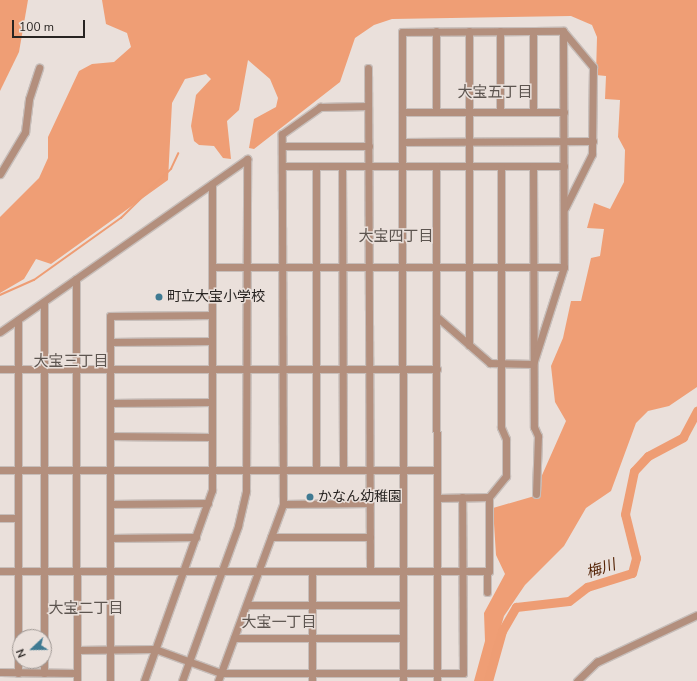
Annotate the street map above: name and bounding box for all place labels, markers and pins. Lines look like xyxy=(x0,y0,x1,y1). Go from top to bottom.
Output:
place label: 町立大宝小学校 xyxy=(167,289,265,305)
marker: 町立大宝小学校 xyxy=(154,292,164,302)
place label: かなん幼稚園 xyxy=(318,489,402,505)
marker: かなん幼稚園 xyxy=(305,492,315,502)

